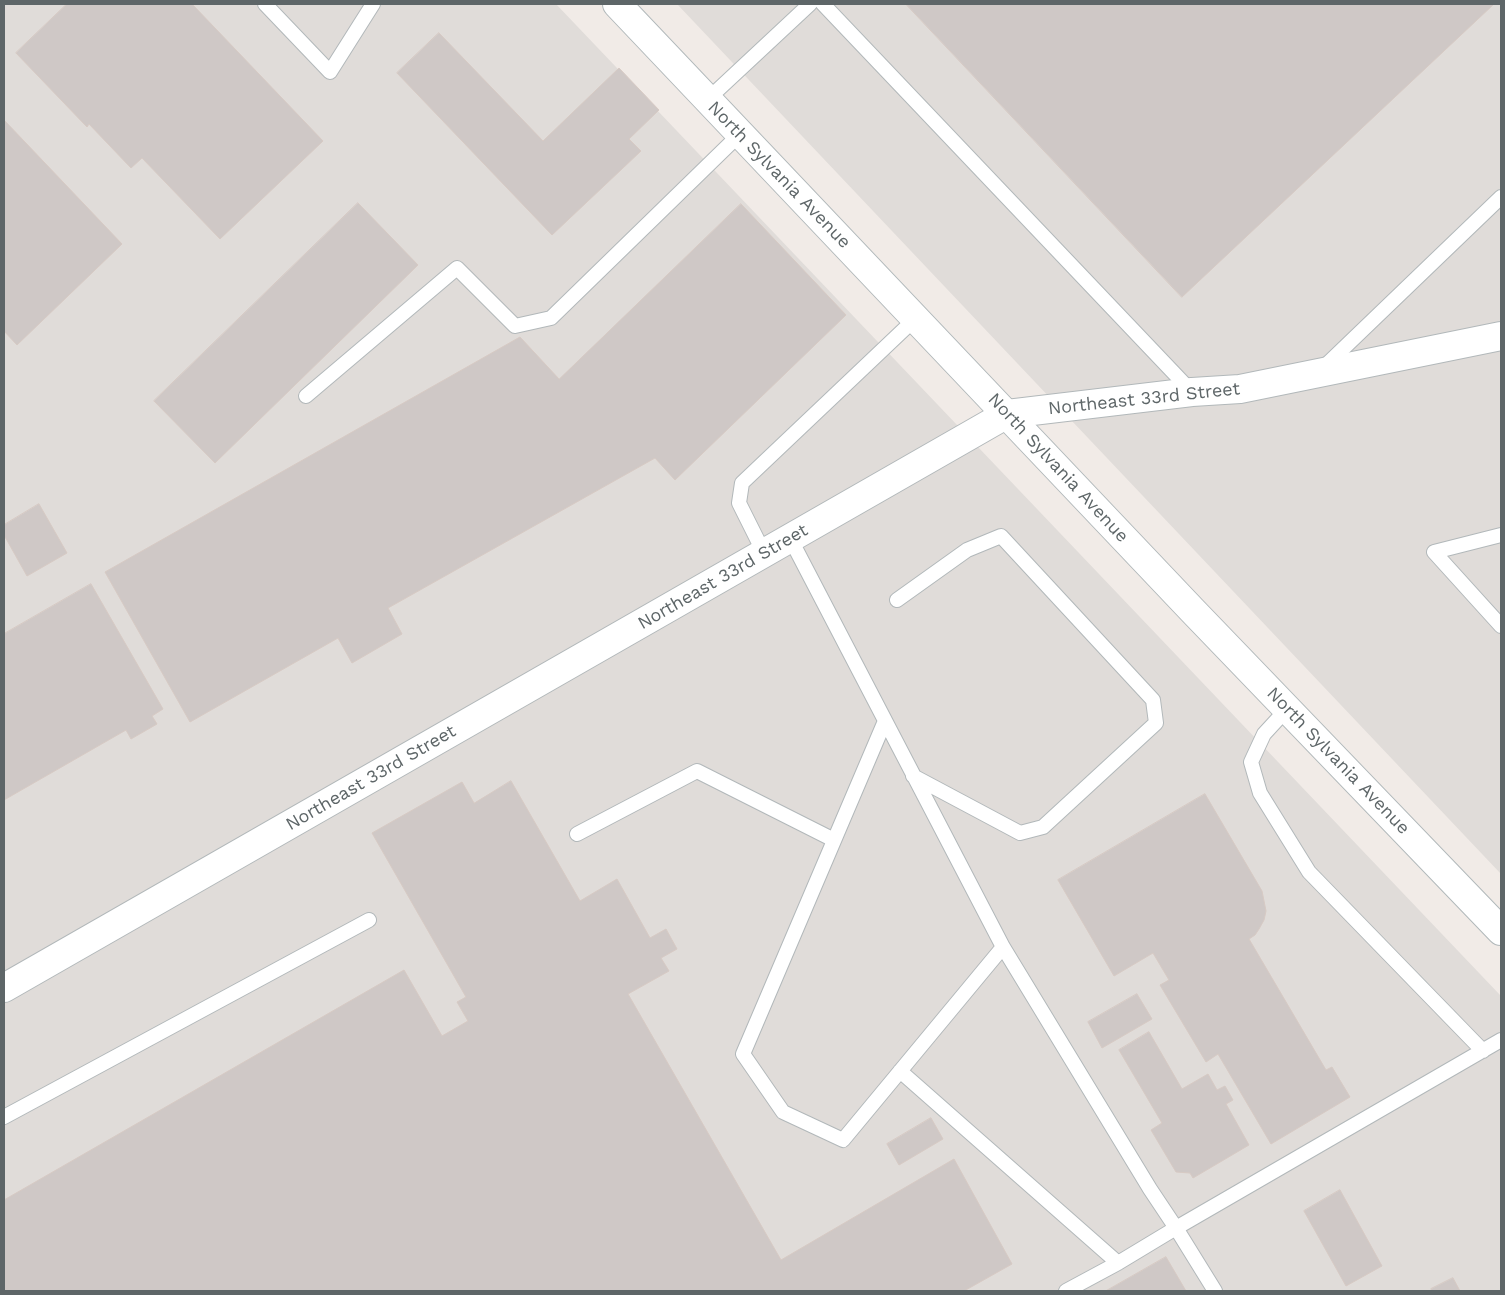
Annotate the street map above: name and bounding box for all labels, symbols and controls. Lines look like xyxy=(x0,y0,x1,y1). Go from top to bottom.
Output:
street label: North Sylvania Avenue xyxy=(703,97,855,253)
street label: Northeast 33rd Street xyxy=(1047,378,1241,420)
street label: North Sylvania Avenue xyxy=(983,389,1133,547)
street label: Northeast 33rd Street xyxy=(634,519,812,635)
street label: North Sylvania Avenue xyxy=(1262,683,1414,839)
street label: Northeast 33rd Street xyxy=(282,720,460,836)

